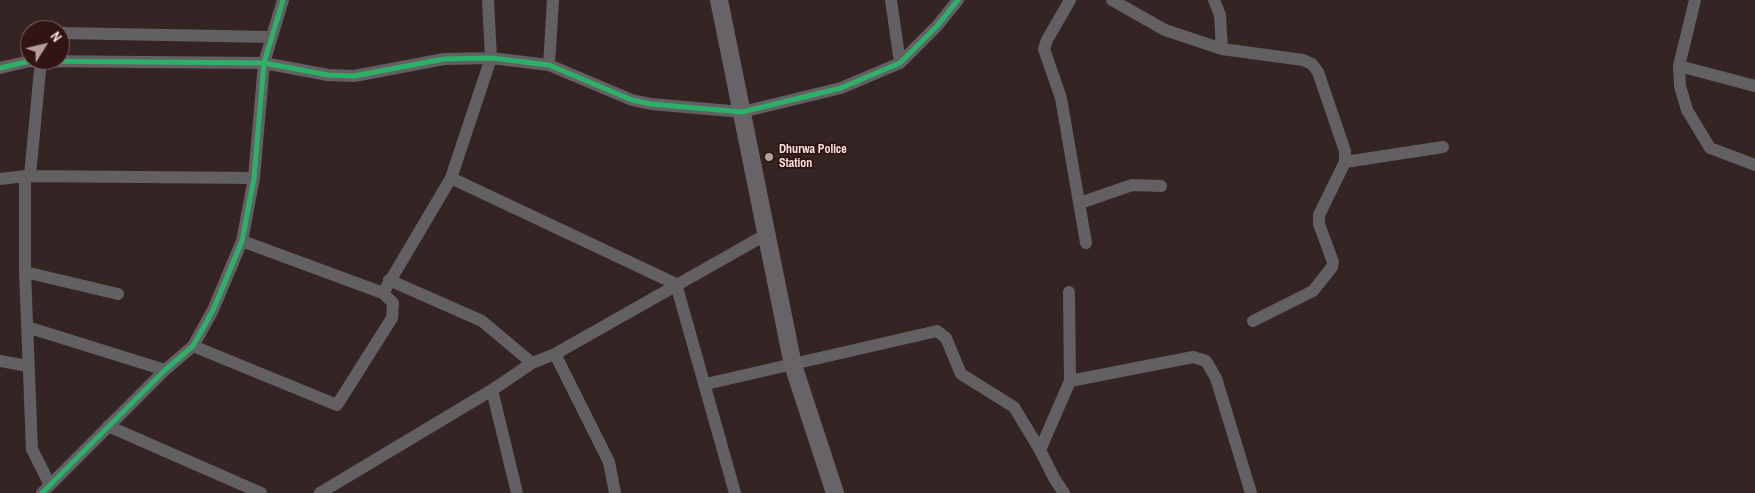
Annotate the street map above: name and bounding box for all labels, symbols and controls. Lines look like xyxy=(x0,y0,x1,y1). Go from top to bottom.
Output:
north arrow xyxy=(20,20,70,70)
text: N xyxy=(47,28,66,45)
place label: Dhurwa Police Station xyxy=(779,143,847,171)
marker: Dhurwa Police Station xyxy=(763,151,775,163)

